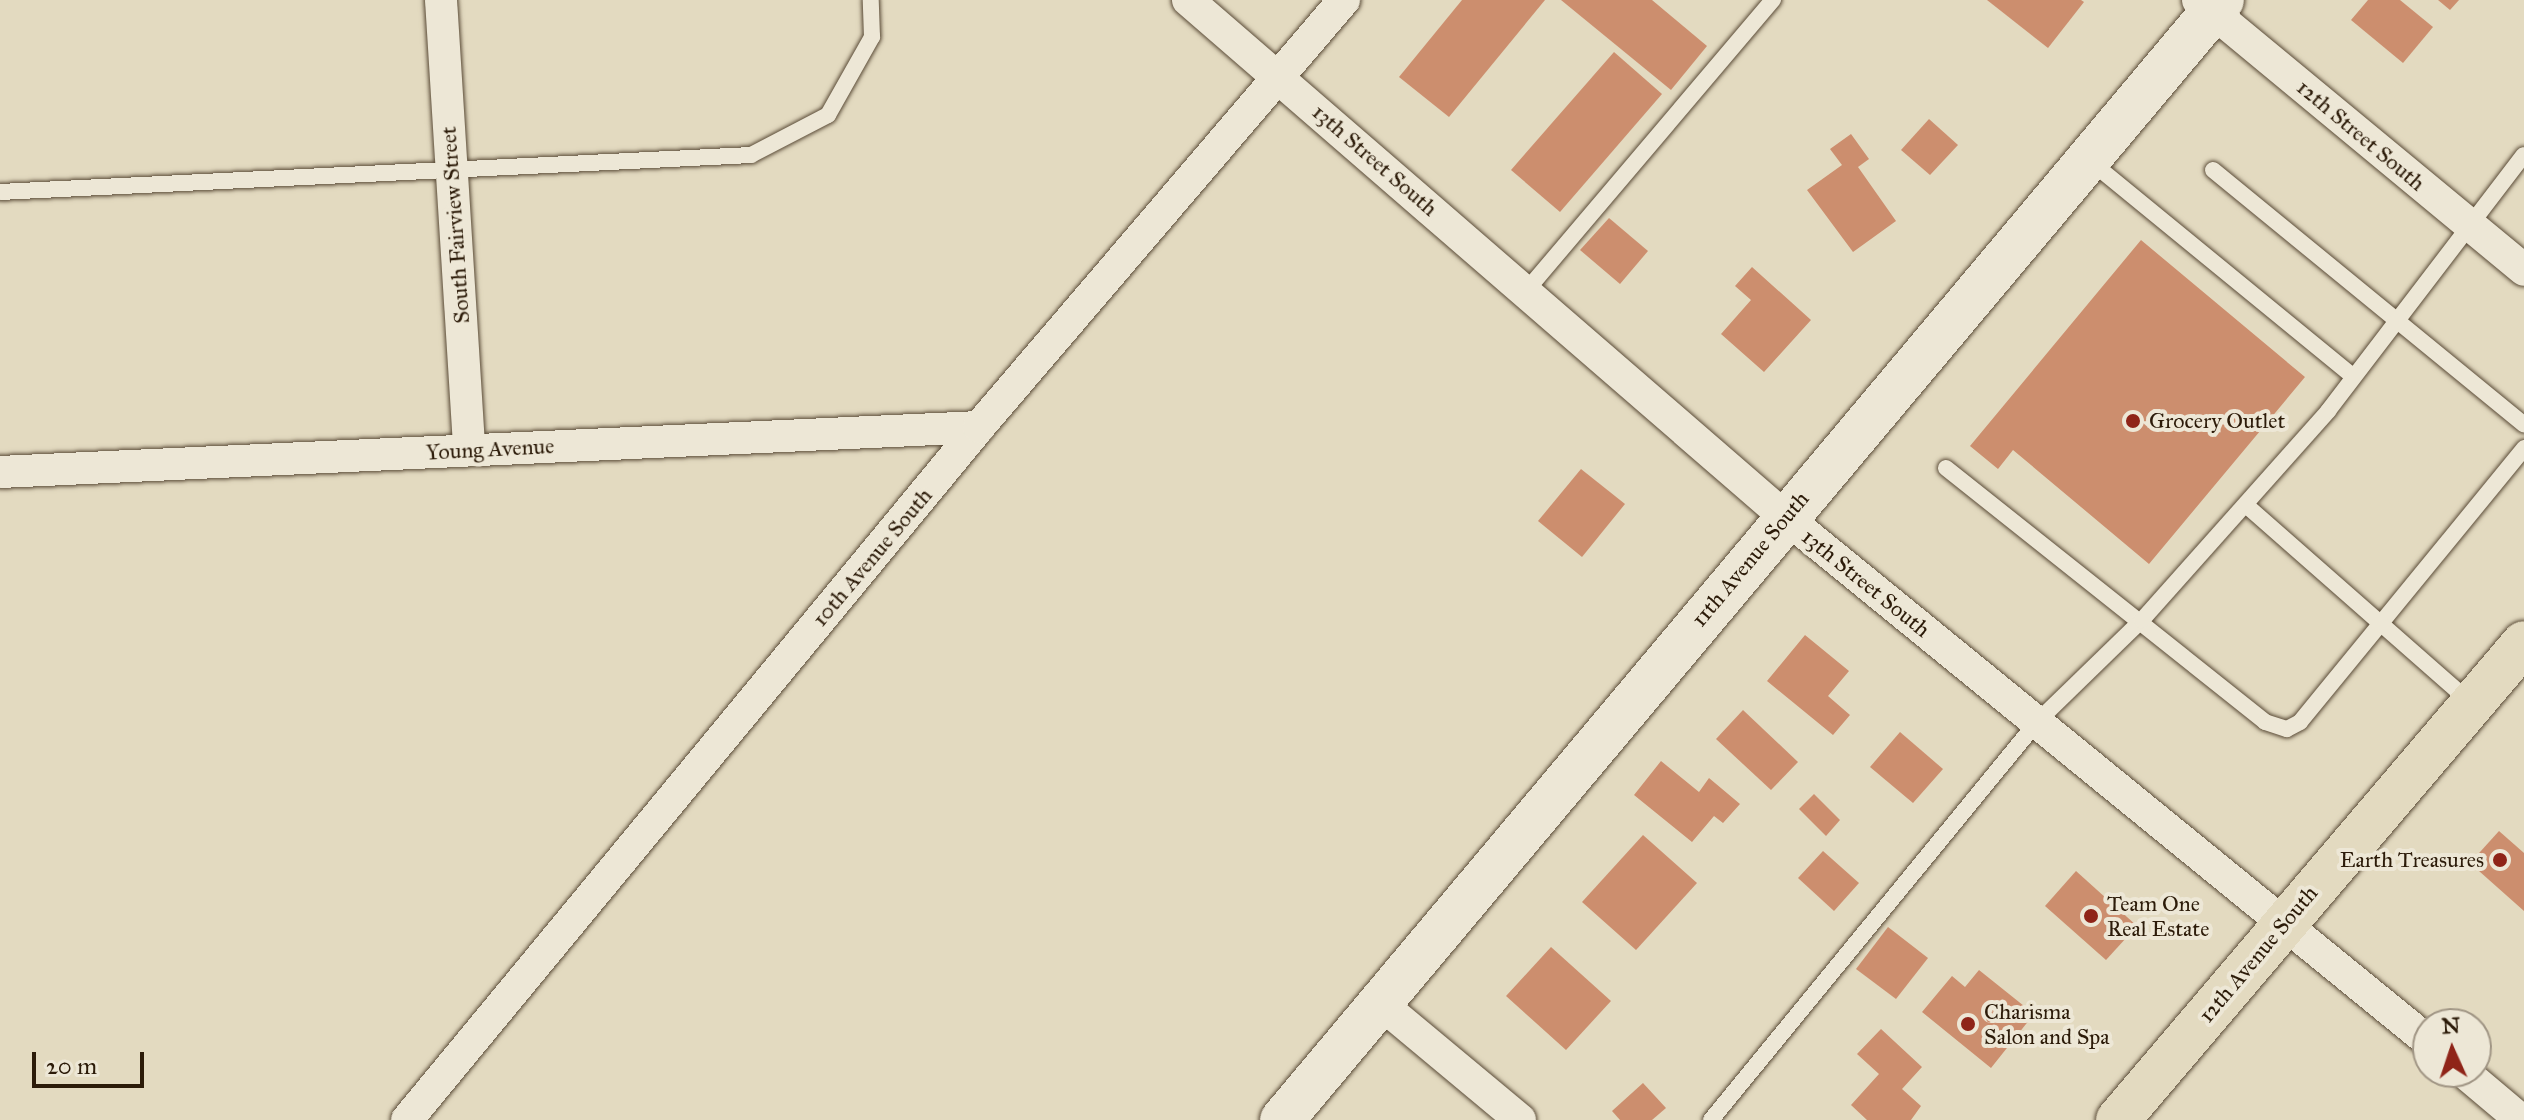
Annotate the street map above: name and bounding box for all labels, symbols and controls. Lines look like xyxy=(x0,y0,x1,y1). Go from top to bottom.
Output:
street label: 12th Street South xyxy=(2291,74,2431,196)
street label: 13th Street South xyxy=(1307,98,1443,222)
street label: South Fairview Street xyxy=(435,125,475,325)
place label: Grocery Outlet xyxy=(2149,408,2285,434)
marker: Grocery Outlet xyxy=(2124,412,2142,430)
street label: Young Avenue xyxy=(425,432,555,466)
street label: 10th Avenue South xyxy=(806,482,938,632)
street label: 11th Avenue South xyxy=(1686,486,1814,632)
street label: 13th Street South xyxy=(1797,523,1935,643)
place label: Earth Treasures xyxy=(2340,847,2484,873)
marker: Earth Treasures xyxy=(2491,851,2509,869)
street label: 12th Avenue South xyxy=(2193,880,2323,1028)
place label: Team One Real Estate xyxy=(2107,890,2209,942)
marker: Team One Real Estate xyxy=(2082,907,2100,925)
place label: Charisma Salon and Spa xyxy=(1984,998,2110,1050)
north arrow xyxy=(2412,1008,2492,1088)
text: N xyxy=(2441,1012,2461,1040)
marker: Charisma Salon and Spa xyxy=(1959,1015,1977,1033)
scale bar xyxy=(36,1036,148,1086)
text: 20 m xyxy=(46,1051,97,1081)

